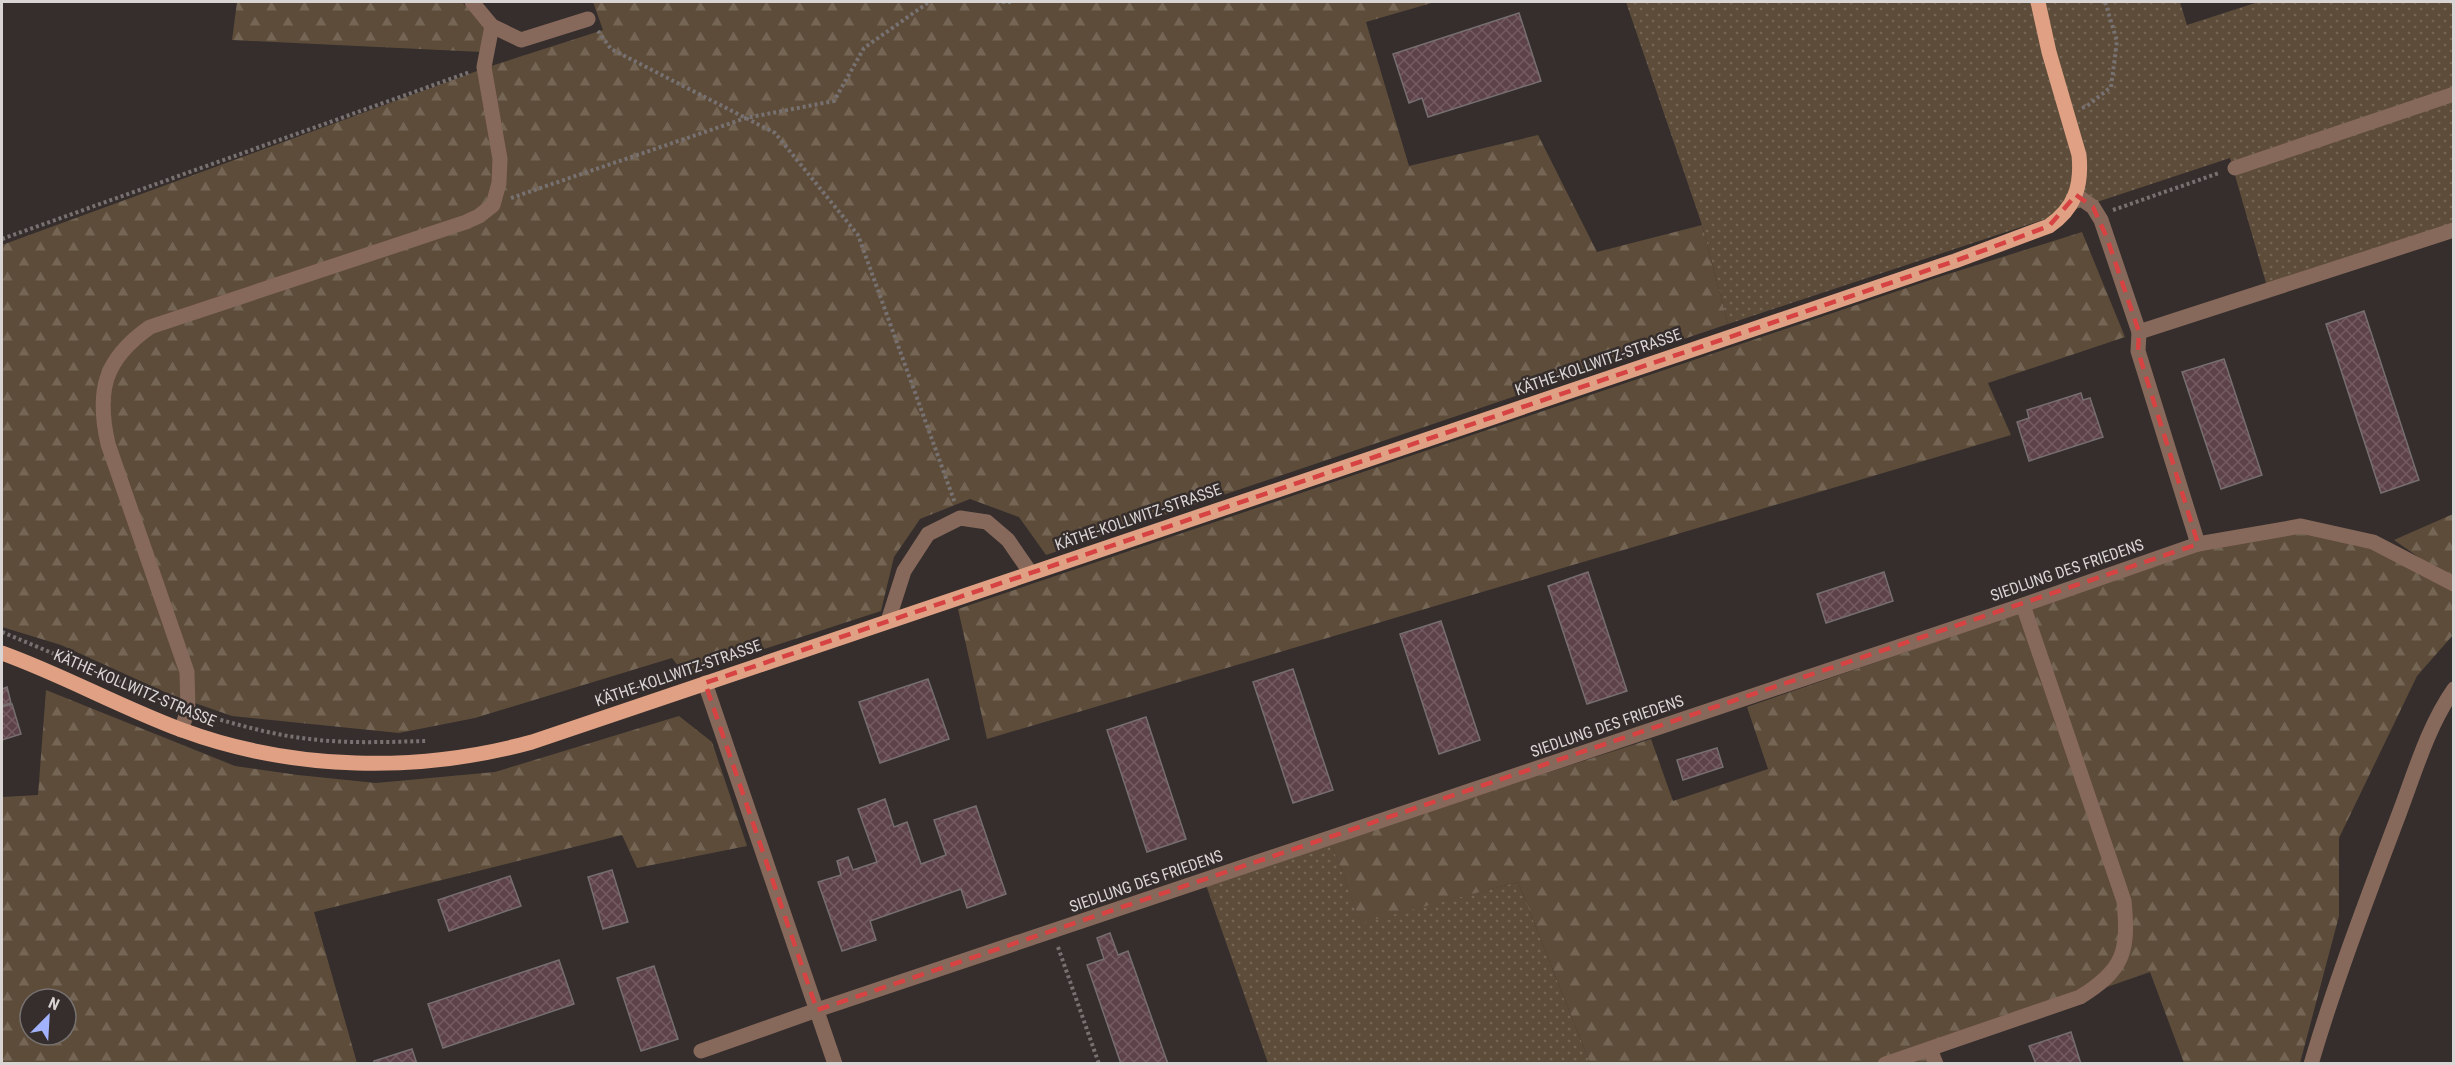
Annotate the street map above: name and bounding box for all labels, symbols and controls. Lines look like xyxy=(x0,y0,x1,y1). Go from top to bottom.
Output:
street label: KÄTHE-KOLLWITZ-STRASSE xyxy=(1512,325,1684,399)
street label: KÄTHE-KOLLWITZ-STRASSE xyxy=(1052,480,1224,554)
street label: SIEDLUNG DES FRIEDENS xyxy=(1988,535,2146,605)
street label: KÄTHE-KOLLWITZ-STRASSE xyxy=(592,636,764,710)
street label: KÄTHE-KOLLWITZ-STRASSE xyxy=(51,645,219,731)
street label: SIEDLUNG DES FRIEDENS xyxy=(1528,691,1686,761)
street label: SIEDLUNG DES FRIEDENS xyxy=(1067,846,1225,916)
north arrow xyxy=(18,987,78,1047)
text: N xyxy=(46,993,62,1014)

